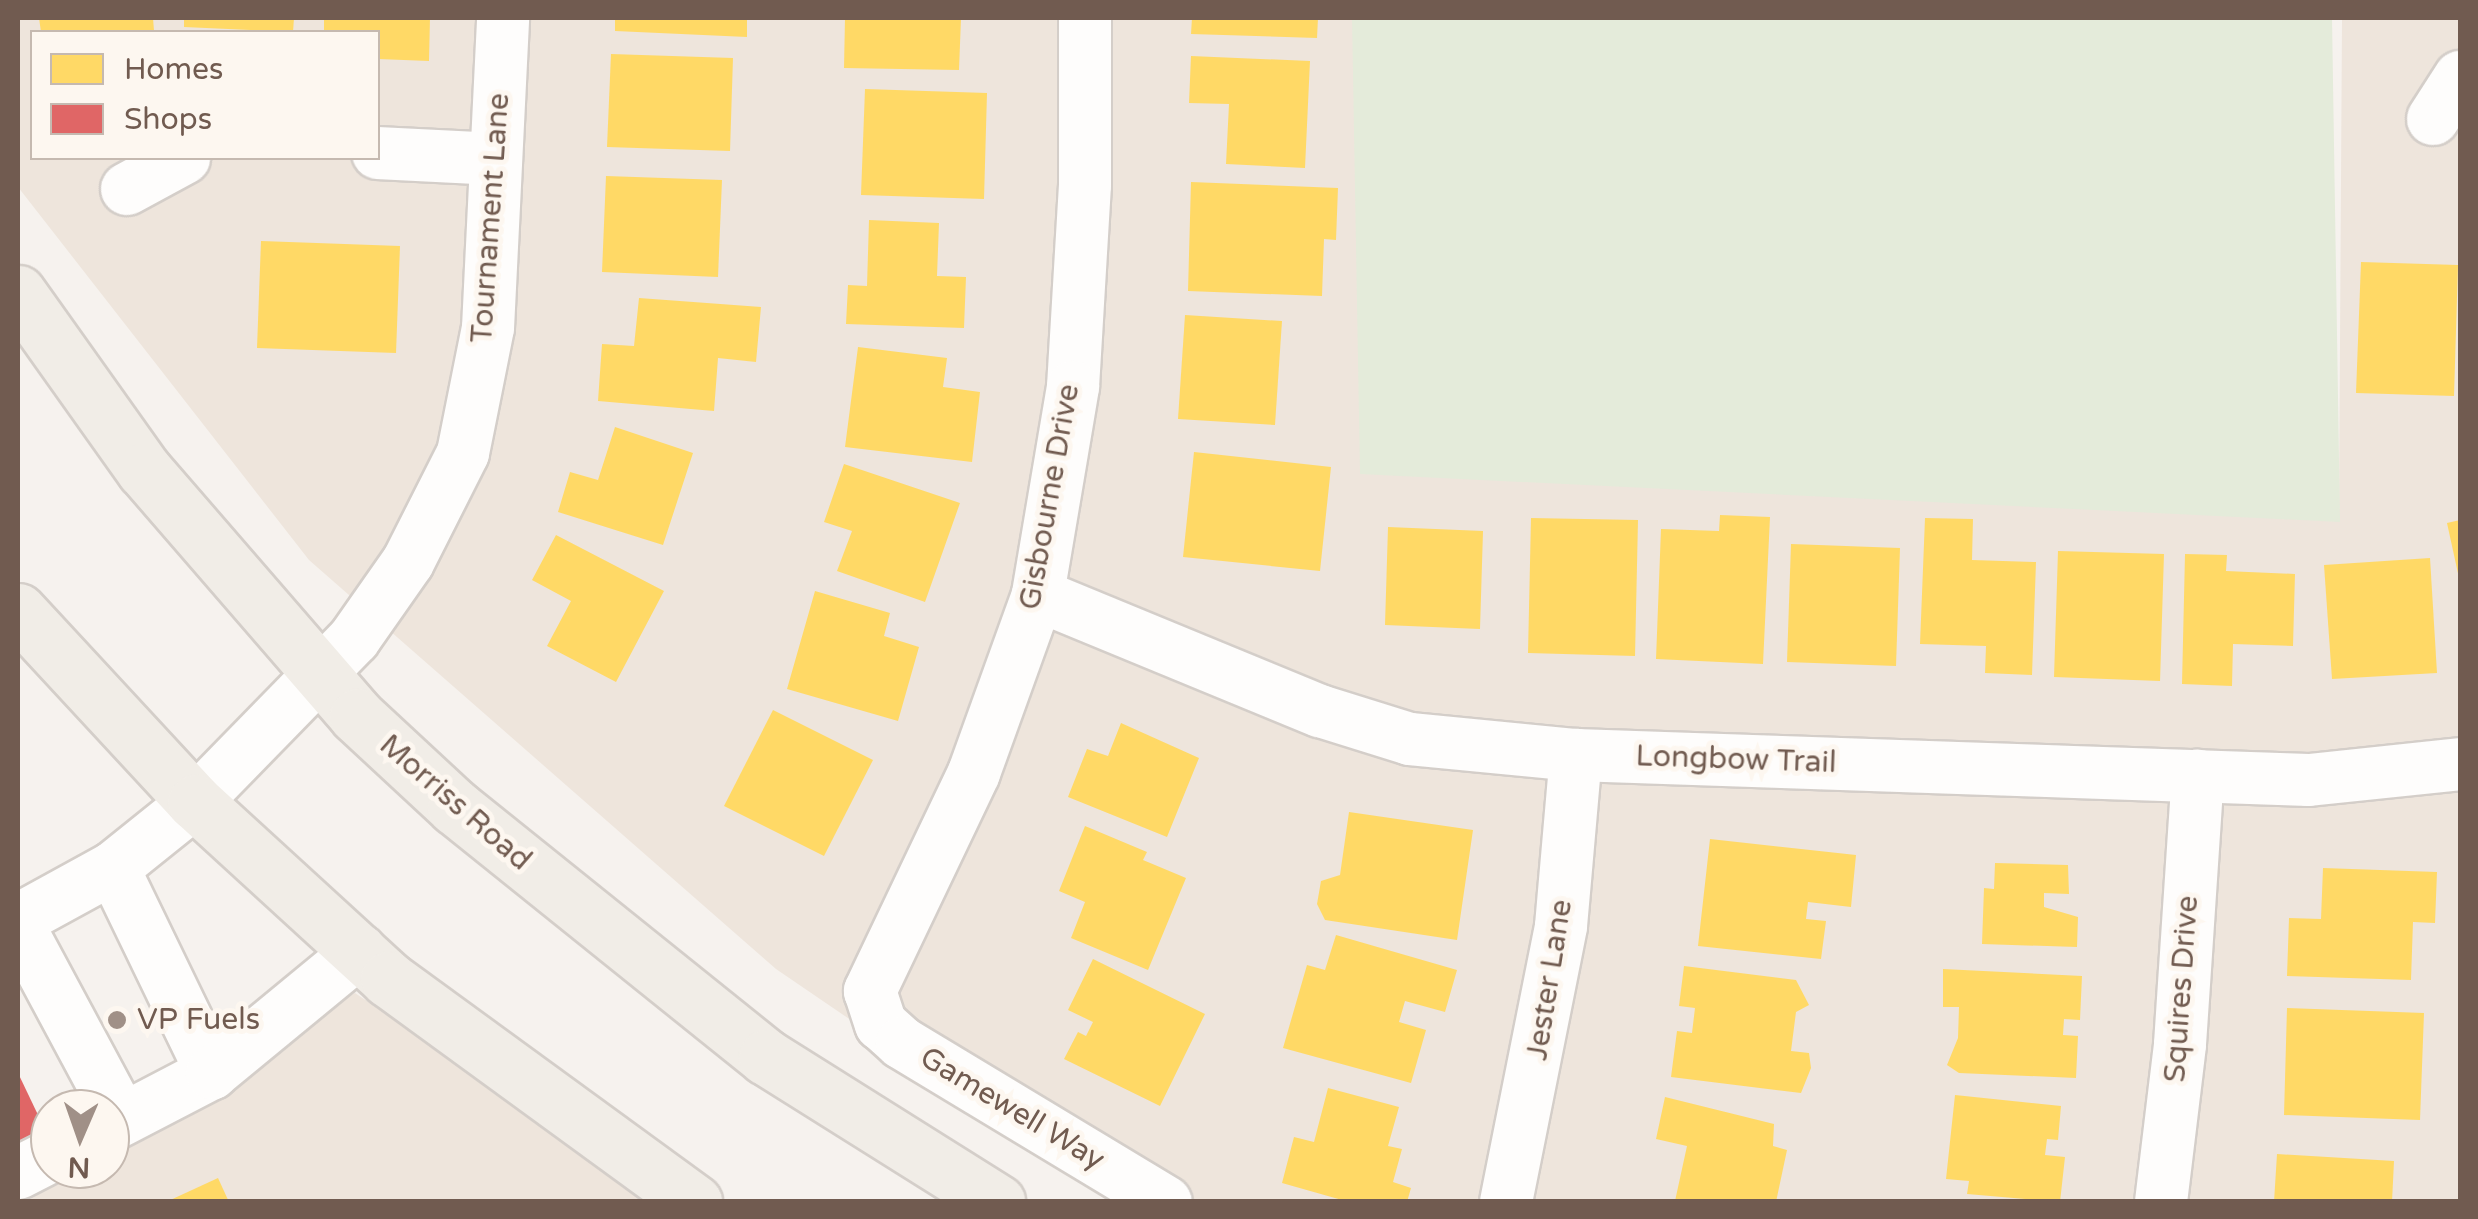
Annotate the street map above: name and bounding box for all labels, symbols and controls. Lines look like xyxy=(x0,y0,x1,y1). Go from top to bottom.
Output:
legend xyxy=(30,30,380,160)
text: Homes xyxy=(124,51,223,88)
street label: Tournament Lane xyxy=(464,92,518,344)
text: Shops xyxy=(124,101,212,138)
street label: Gisbourne Drive xyxy=(1012,381,1088,613)
street label: Morriss Road xyxy=(372,727,538,879)
street label: Longbow Trail xyxy=(1635,739,1837,781)
street label: Squires Drive xyxy=(2158,894,2206,1084)
street label: Jester Lane xyxy=(1520,897,1580,1063)
place label: VP Fuels xyxy=(137,1002,260,1038)
marker: VP Fuels xyxy=(106,1009,128,1031)
street label: Gamewell Way xyxy=(913,1040,1111,1178)
north arrow xyxy=(30,1089,130,1189)
text: N xyxy=(67,1150,91,1184)

